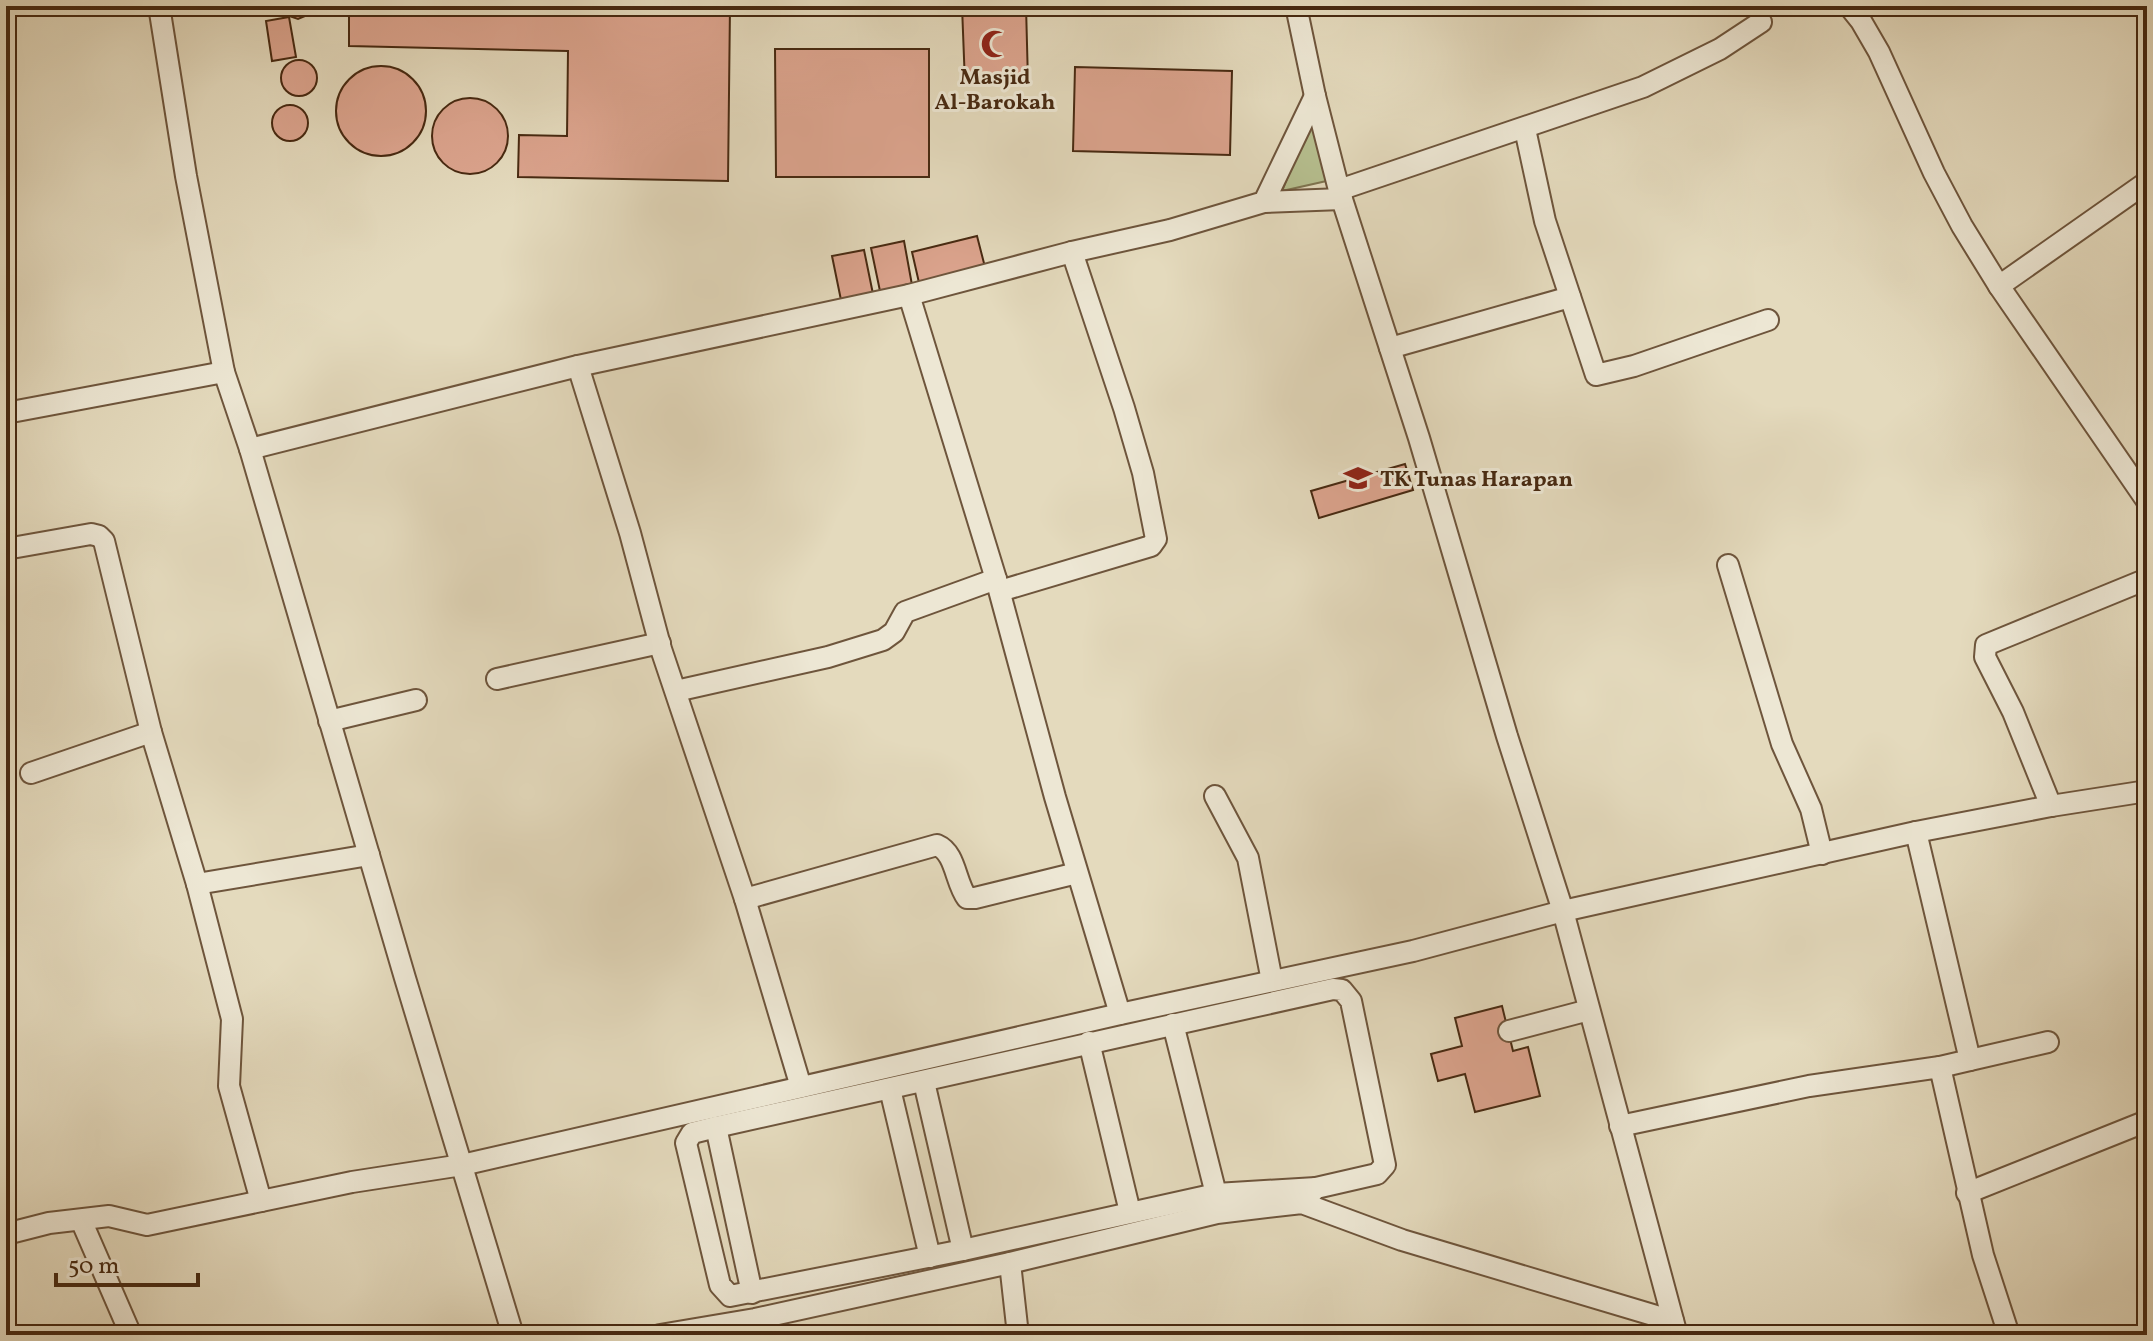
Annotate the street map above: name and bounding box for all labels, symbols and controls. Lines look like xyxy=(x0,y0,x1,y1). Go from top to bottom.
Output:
mosque icon: Masjid Al-Barokah xyxy=(980,29,1010,59)
place label: Masjid Al-Barokah xyxy=(935,63,1055,119)
school or university icon: TK Tunas Harapan xyxy=(1343,463,1373,493)
place label: TK Tunas Harapan xyxy=(1380,465,1573,496)
scale bar xyxy=(56,1237,198,1287)
text: 50 m xyxy=(68,1250,120,1284)

